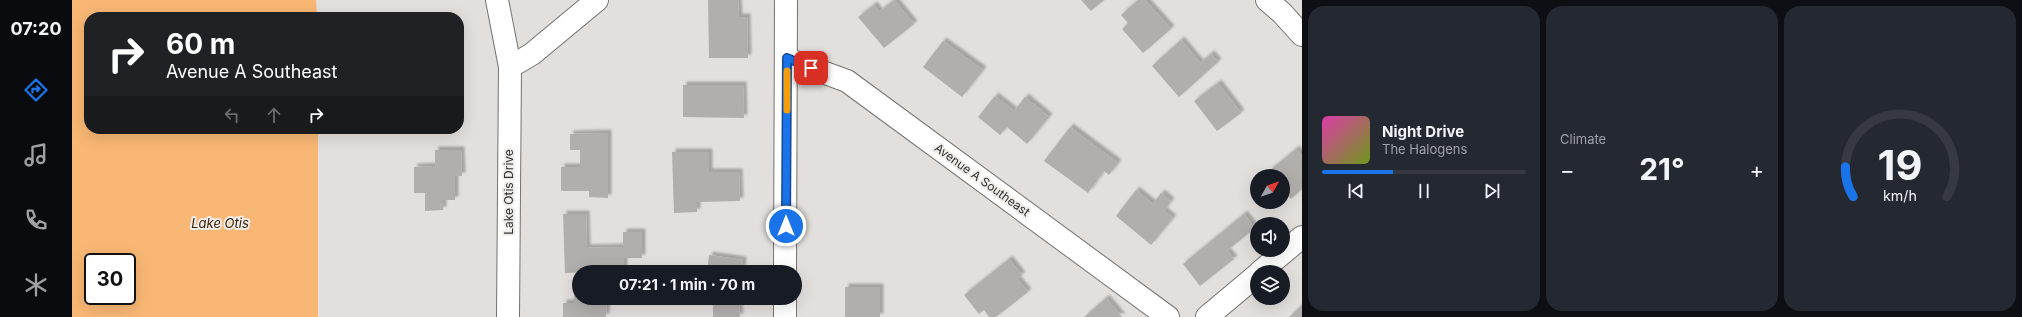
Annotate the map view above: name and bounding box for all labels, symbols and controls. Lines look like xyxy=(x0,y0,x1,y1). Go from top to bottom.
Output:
text: 07:20 xyxy=(10,18,62,39)
text: 60 m xyxy=(166,27,235,61)
icon: right xyxy=(100,28,152,80)
pin xyxy=(794,51,828,85)
icon: arrive xyxy=(800,57,822,79)
text: Avenue A Southeast xyxy=(166,61,337,82)
icon: directions xyxy=(22,76,50,104)
icon: left xyxy=(221,104,243,126)
icon: ahead xyxy=(263,104,285,126)
icon: right xyxy=(305,104,327,126)
text: Night Drive xyxy=(1382,122,1464,141)
text: Climate xyxy=(1560,131,1606,147)
text: 19 xyxy=(1878,139,1922,189)
street label: Avenue A Southeast xyxy=(932,140,1033,219)
icon: music xyxy=(22,141,50,169)
text: The Halogens xyxy=(1382,141,1467,157)
street label: Lake Otis Drive xyxy=(501,149,516,235)
text: 21° xyxy=(1639,151,1685,187)
text: − xyxy=(1560,157,1575,183)
text: + xyxy=(1749,157,1764,183)
north arrow xyxy=(1250,169,1290,209)
map controls xyxy=(1250,169,1290,305)
icon: previous xyxy=(1345,180,1367,202)
icon: pause xyxy=(1413,180,1435,202)
icon: next xyxy=(1481,180,1503,202)
text: km/h xyxy=(1883,186,1917,203)
position arrow xyxy=(765,205,807,247)
icon: phone xyxy=(22,206,50,234)
water label: Lake Otis xyxy=(191,215,249,231)
button: sound xyxy=(1250,217,1290,257)
speed limit sign: 30 xyxy=(84,253,136,305)
button: layers xyxy=(1250,265,1290,305)
icon: climate xyxy=(22,271,50,299)
text: 07:21 · 1 min · 70 m xyxy=(619,275,755,294)

